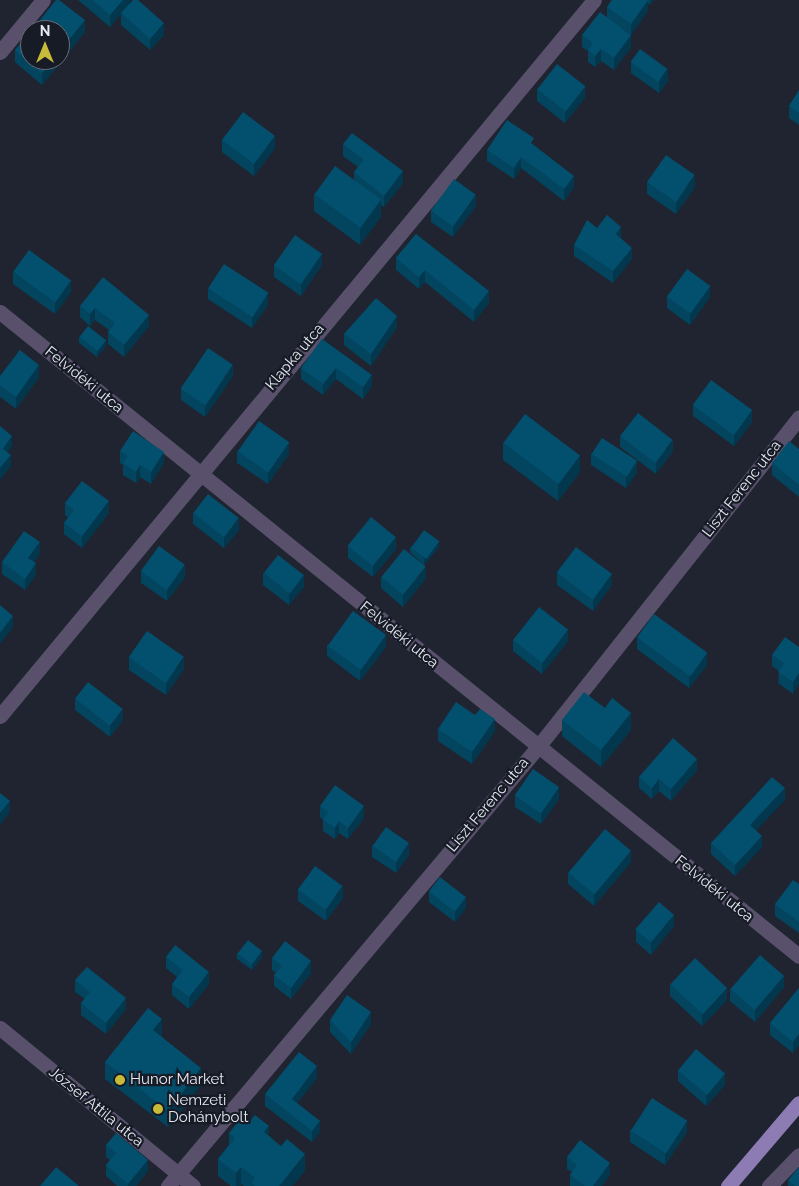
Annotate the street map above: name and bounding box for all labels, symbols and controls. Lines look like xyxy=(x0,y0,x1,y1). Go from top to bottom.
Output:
north arrow xyxy=(20,20,70,70)
text: N xyxy=(40,23,50,39)
street label: Klapka utca xyxy=(262,320,328,394)
street label: Felvidéki utca xyxy=(41,343,127,417)
street label: Liszt Ferenc utca xyxy=(699,437,785,541)
street label: Felvidéki utca xyxy=(356,598,442,672)
street label: Liszt Ferenc utca xyxy=(443,754,533,856)
street label: Felvidéki utca xyxy=(671,852,757,926)
street label: József Attila utca xyxy=(45,1063,147,1151)
place label: Hunor Market xyxy=(130,1071,225,1089)
marker: Hunor Market xyxy=(114,1074,126,1086)
place label: Nemzeti Dohánybolt xyxy=(168,1091,249,1126)
marker: Nemzeti Dohánybolt xyxy=(152,1103,164,1115)

